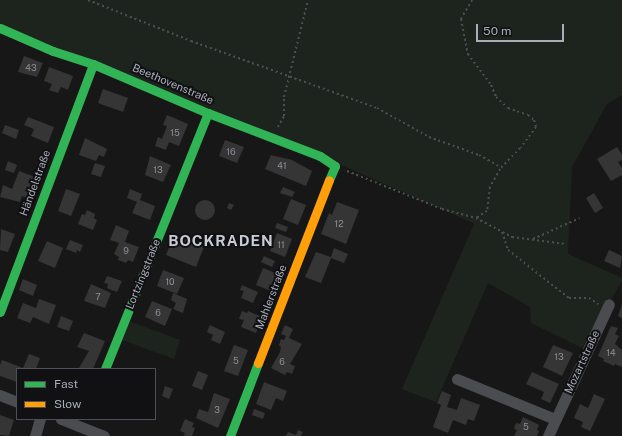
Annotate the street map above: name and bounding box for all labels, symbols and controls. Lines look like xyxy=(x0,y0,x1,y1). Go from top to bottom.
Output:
scale bar xyxy=(478,16,566,42)
text: 50 m xyxy=(483,24,511,38)
street label: Beethovenstraße xyxy=(130,61,216,107)
house number: 43 xyxy=(25,63,37,73)
house number: 15 xyxy=(170,128,180,138)
house number: 16 xyxy=(226,147,236,157)
street label: Händelstraße xyxy=(17,148,53,218)
house number: 41 xyxy=(277,161,287,171)
house number: 13 xyxy=(153,165,163,175)
house number: 12 xyxy=(334,219,344,229)
district label: BOCKRADEN xyxy=(168,232,274,250)
street label: Lortzingstraße xyxy=(123,237,163,311)
house number: 11 xyxy=(277,240,285,250)
house number: 9 xyxy=(123,246,129,256)
street label: Mahlerstraße xyxy=(253,263,289,331)
house number: 10 xyxy=(165,277,175,287)
house number: 7 xyxy=(95,292,101,302)
house number: 6 xyxy=(155,308,161,318)
street label: Mozartstraße xyxy=(562,328,602,396)
house number: 14 xyxy=(606,348,616,358)
house number: 13 xyxy=(554,352,564,362)
house number: 5 xyxy=(233,356,239,366)
house number: 6 xyxy=(279,357,285,367)
legend xyxy=(16,368,156,420)
text: Fast xyxy=(54,377,78,391)
text: Slow xyxy=(54,397,81,411)
house number: 3 xyxy=(214,405,220,415)
house number: 5 xyxy=(523,422,529,432)

